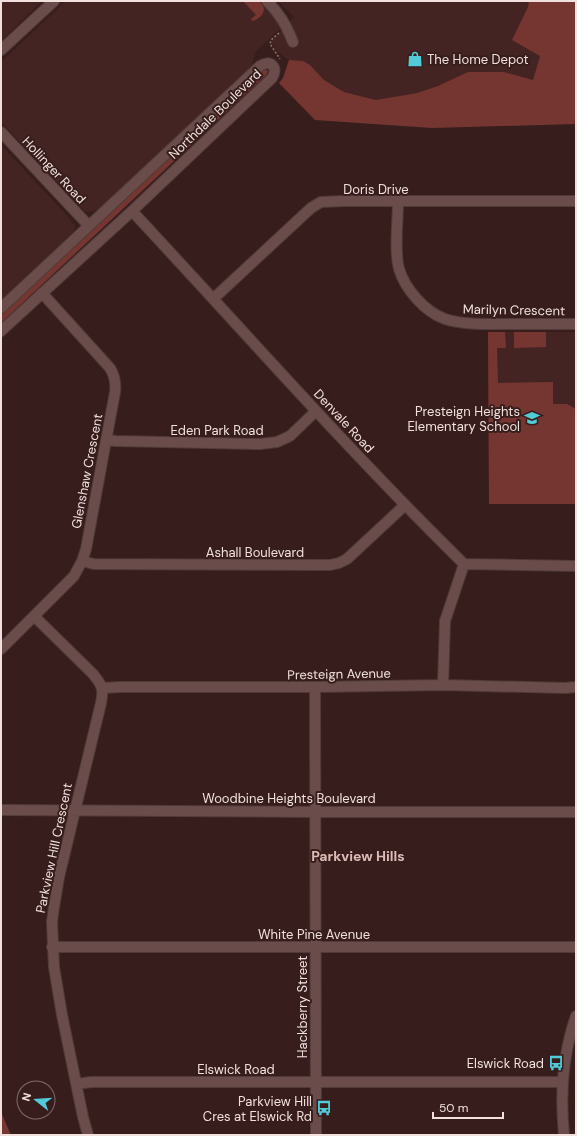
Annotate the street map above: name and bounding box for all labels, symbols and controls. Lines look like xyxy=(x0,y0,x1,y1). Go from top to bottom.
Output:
shop icon: The Home Depot xyxy=(406,50,424,68)
place label: The Home Depot xyxy=(427,51,529,68)
street label: Northdale Boulevard xyxy=(165,65,265,163)
street label: Hollinger Road xyxy=(19,133,89,207)
street label: Doris Drive xyxy=(343,181,409,198)
street label: Marilyn Crescent xyxy=(463,301,565,319)
street label: Denvale Road xyxy=(310,385,378,457)
place label: Presteign Heights Elementary School xyxy=(408,403,520,435)
school or university icon: Presteign Heights Elementary School xyxy=(523,409,541,427)
street label: Glenshaw Crescent xyxy=(67,412,107,530)
street label: Eden Park Road xyxy=(170,422,264,439)
street label: Ashall Boulevard xyxy=(206,544,304,561)
street label: Presteign Avenue xyxy=(287,665,391,683)
street label: Parkview Hill Crescent xyxy=(32,781,76,915)
street label: Woodbine Heights Boulevard xyxy=(202,790,376,807)
district label: Parkview Hills xyxy=(311,847,405,865)
street label: White Pine Avenue xyxy=(258,926,370,943)
street label: Hackberry Street xyxy=(294,956,311,1058)
bus stop icon: Elswick Road xyxy=(547,1054,565,1072)
place label: Elswick Road xyxy=(467,1055,544,1072)
street label: Elswick Road xyxy=(197,1061,275,1078)
north arrow xyxy=(16,1080,56,1120)
text: N xyxy=(19,1091,34,1103)
place label: Parkview Hill Cres at Elswick Rd xyxy=(203,1093,312,1125)
scale bar xyxy=(433,1094,503,1120)
bus stop icon: Parkview Hill Cres at Elswick Rd xyxy=(315,1099,333,1117)
text: 50 m xyxy=(439,1100,468,1116)

